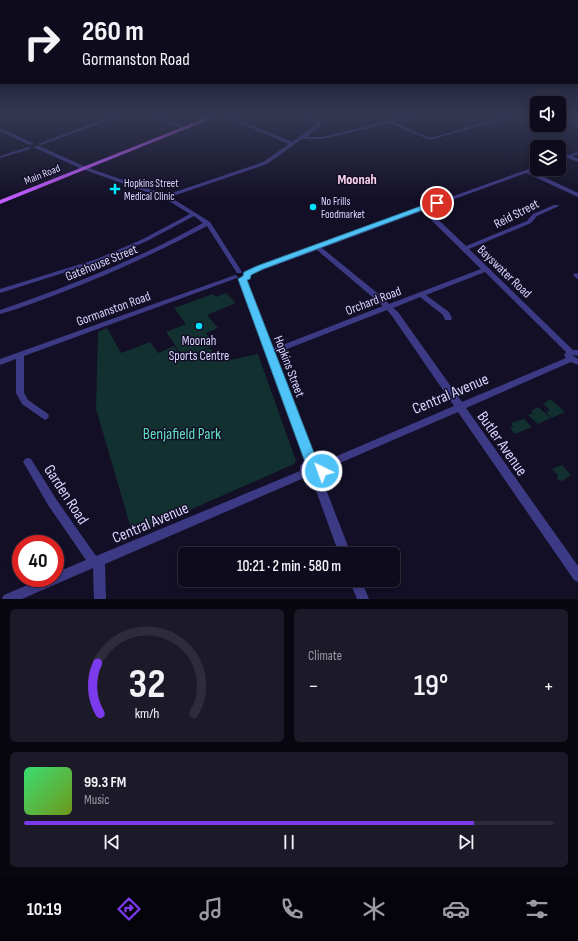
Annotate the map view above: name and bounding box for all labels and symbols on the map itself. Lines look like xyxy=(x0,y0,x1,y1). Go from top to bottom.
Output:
street label: Main Road xyxy=(22,161,62,188)
district label: Moonah xyxy=(337,171,377,188)
place label: Hopkins Street Medical Clinic xyxy=(124,177,179,203)
marker: Hopkins Street Medical Clinic xyxy=(109,183,121,195)
pin xyxy=(420,186,454,220)
place label: No Frills Foodmarket xyxy=(321,195,366,221)
street label: Reid Street xyxy=(491,196,542,232)
marker: No Frills Foodmarket xyxy=(308,202,318,212)
street label: Gatehouse Street xyxy=(63,241,140,285)
street label: Bayswater Road xyxy=(474,242,535,301)
street label: Orchard Road xyxy=(343,283,403,319)
street label: Gormanston Road xyxy=(74,288,153,330)
marker: Moonah Sports Centre xyxy=(194,321,204,331)
place label: Moonah Sports Centre xyxy=(169,333,229,364)
street label: Hopkins Street xyxy=(270,333,308,399)
street label: Central Avenue xyxy=(410,370,492,419)
street label: Butler Avenue xyxy=(473,408,531,480)
park label: Benjafield Park xyxy=(143,425,221,444)
position arrow xyxy=(301,450,343,492)
street label: Garden Road xyxy=(39,461,92,528)
street label: Central Avenue xyxy=(110,499,192,548)
speed limit sign: 40 xyxy=(12,535,64,587)

